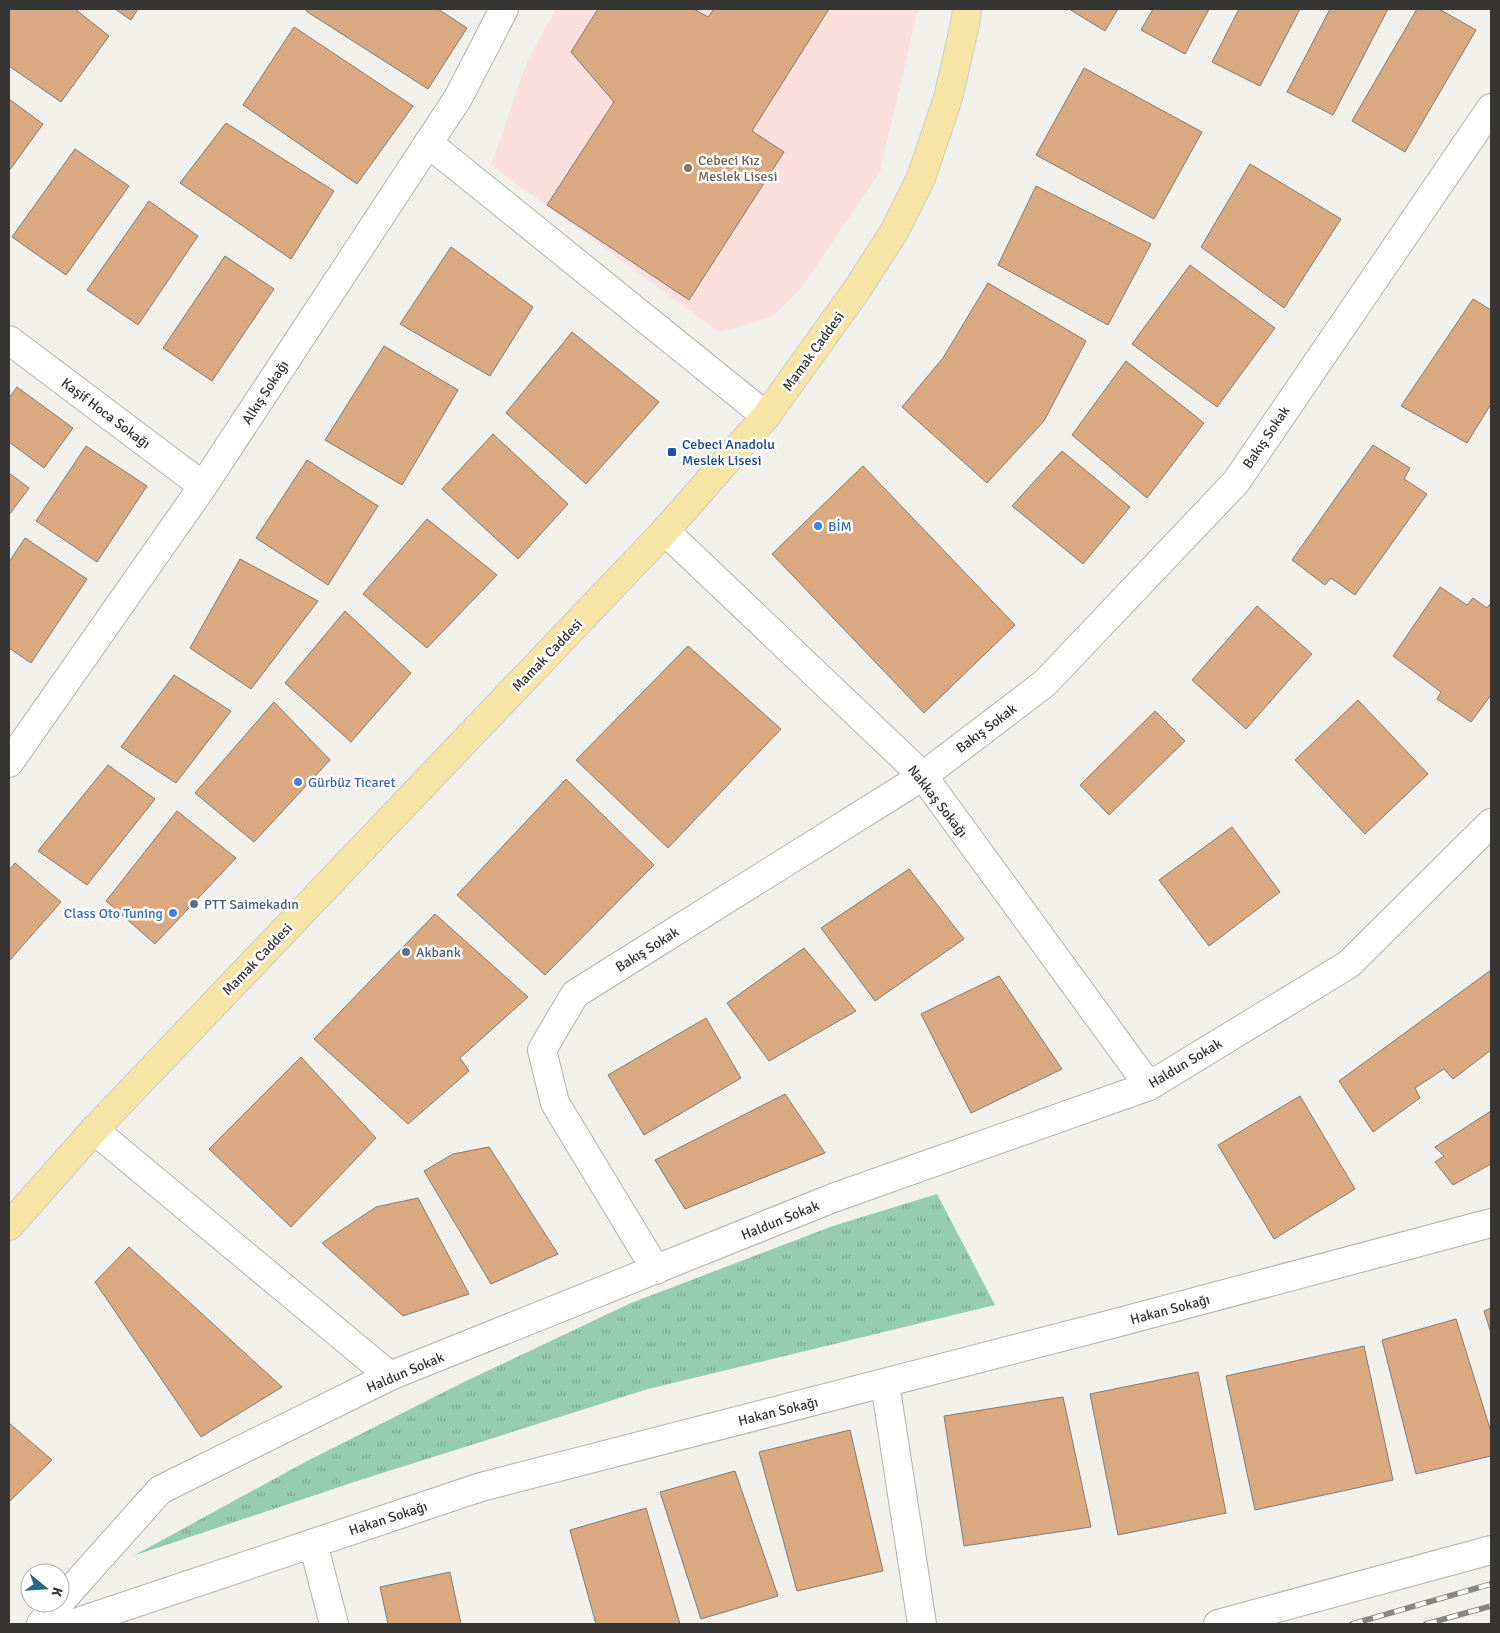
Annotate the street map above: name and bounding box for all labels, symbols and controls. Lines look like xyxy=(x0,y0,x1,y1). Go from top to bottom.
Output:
place label: Cebeci Kız Meslek Lisesi xyxy=(698,152,777,185)
marker: Cebeci Kız Meslek Lisesi xyxy=(682,162,694,174)
street label: Mamak Caddesi xyxy=(779,308,848,394)
street label: Alkış Sokağı xyxy=(238,357,292,427)
street label: Kaşif Hoca Sokağı xyxy=(58,374,154,452)
street label: Bakış Sokak xyxy=(1239,403,1294,472)
place label: Cebeci Anadolu Meslek Lisesi xyxy=(682,436,775,469)
marker: Cebeci Anadolu Meslek Lisesi xyxy=(666,446,678,458)
place label: BİM xyxy=(828,518,852,535)
marker: BİM xyxy=(812,520,824,532)
street label: Mamak Caddesi xyxy=(509,616,586,695)
street label: Bakış Sokak xyxy=(953,700,1020,757)
street label: Nakkaş Sokağı xyxy=(904,762,971,841)
place label: Gürbüz Ticaret xyxy=(308,774,395,791)
marker: Gürbüz Ticaret xyxy=(292,776,304,788)
place label: PTT Saimekadın xyxy=(204,896,299,913)
marker: PTT Saimekadın xyxy=(188,898,200,910)
place label: Class Oto Tuning xyxy=(64,905,163,922)
marker: Class Oto Tuning xyxy=(167,907,179,919)
street label: Mamak Caddesi xyxy=(219,920,296,999)
street label: Bakış Sokak xyxy=(612,923,682,976)
place label: Akbank xyxy=(416,944,461,961)
marker: Akbank xyxy=(400,946,412,958)
street label: Haldun Sokak xyxy=(1145,1035,1225,1092)
street label: Haldun Sokak xyxy=(739,1197,822,1244)
street label: Hakan Sokağı xyxy=(1128,1291,1212,1328)
street label: Haldun Sokak xyxy=(364,1349,447,1396)
street label: Hakan Sokağı xyxy=(736,1393,820,1430)
street label: Hakan Sokağı xyxy=(347,1498,430,1539)
north arrow xyxy=(20,1563,70,1613)
text: K xyxy=(47,1585,66,1599)

